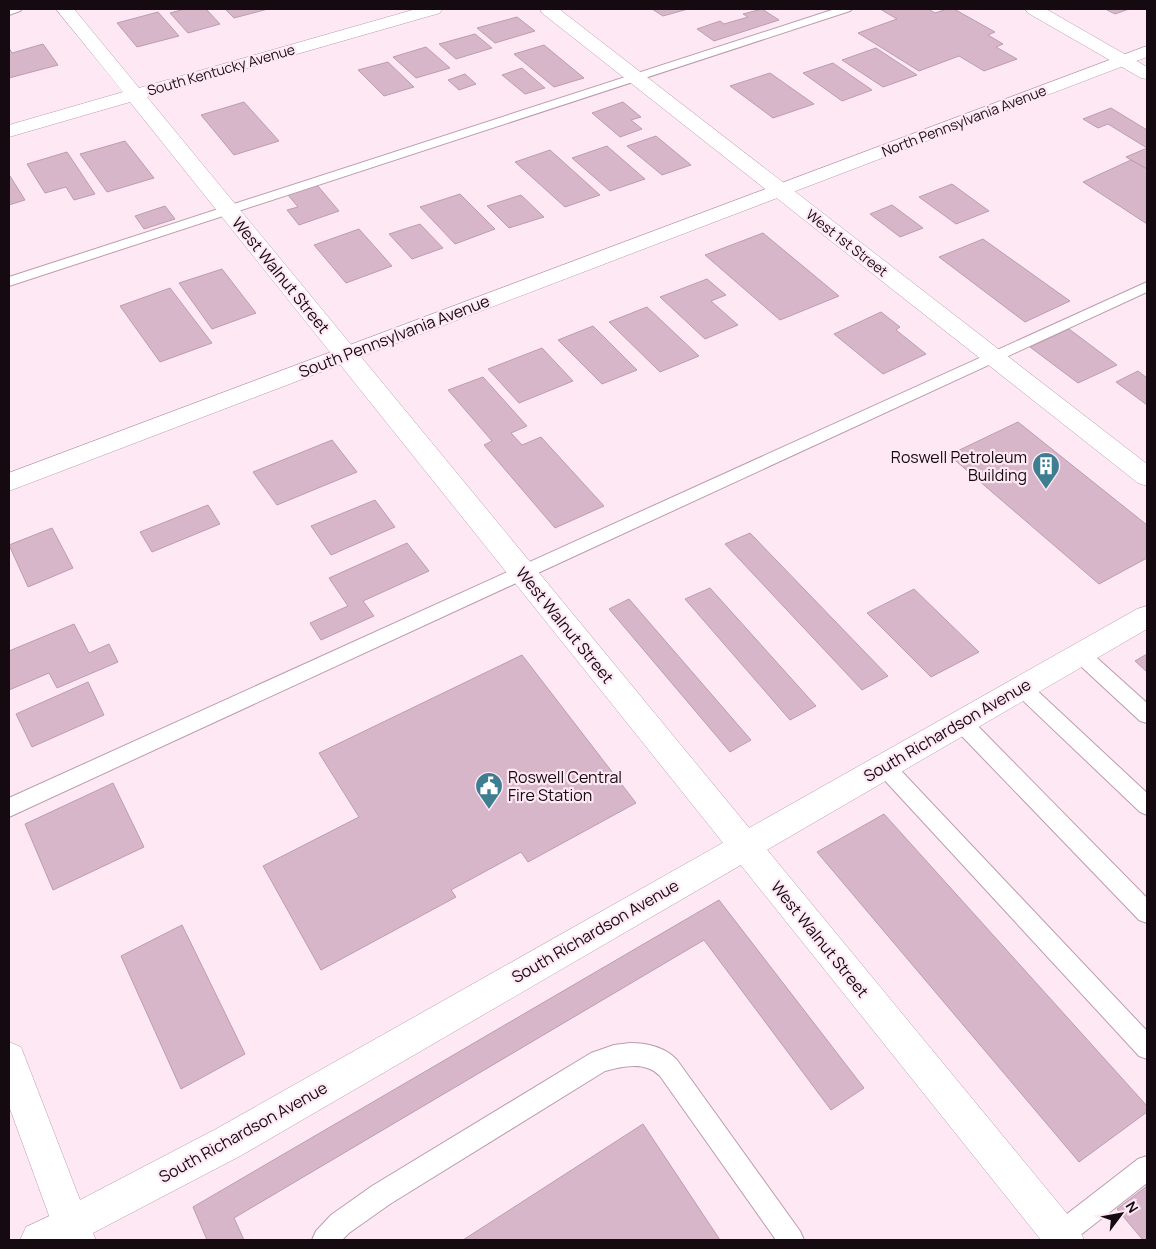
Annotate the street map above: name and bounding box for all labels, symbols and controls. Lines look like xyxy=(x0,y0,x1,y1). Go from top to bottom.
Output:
street label: South Kentucky Avenue xyxy=(145,39,297,100)
street label: North Pennsylvania Avenue xyxy=(879,80,1049,161)
street label: West 1st Street xyxy=(803,205,892,281)
street label: West Walnut Street xyxy=(227,212,335,338)
street label: South Pennsylvania Avenue xyxy=(295,289,493,383)
place label: Roswell Petroleum Building xyxy=(891,446,1027,486)
building icon: Roswell Petroleum Building xyxy=(1031,451,1061,490)
street label: West Walnut Street xyxy=(511,562,619,688)
street label: South Richardson Avenue xyxy=(859,673,1035,787)
place label: Roswell Central Fire Station xyxy=(508,766,622,806)
public building icon: Roswell Central Fire Station xyxy=(474,771,504,810)
street label: South Richardson Avenue xyxy=(507,874,683,988)
street label: West Walnut Street xyxy=(766,876,874,1002)
street label: South Richardson Avenue xyxy=(155,1076,331,1188)
north arrow xyxy=(1096,1189,1146,1239)
text: N xyxy=(1122,1198,1143,1216)

